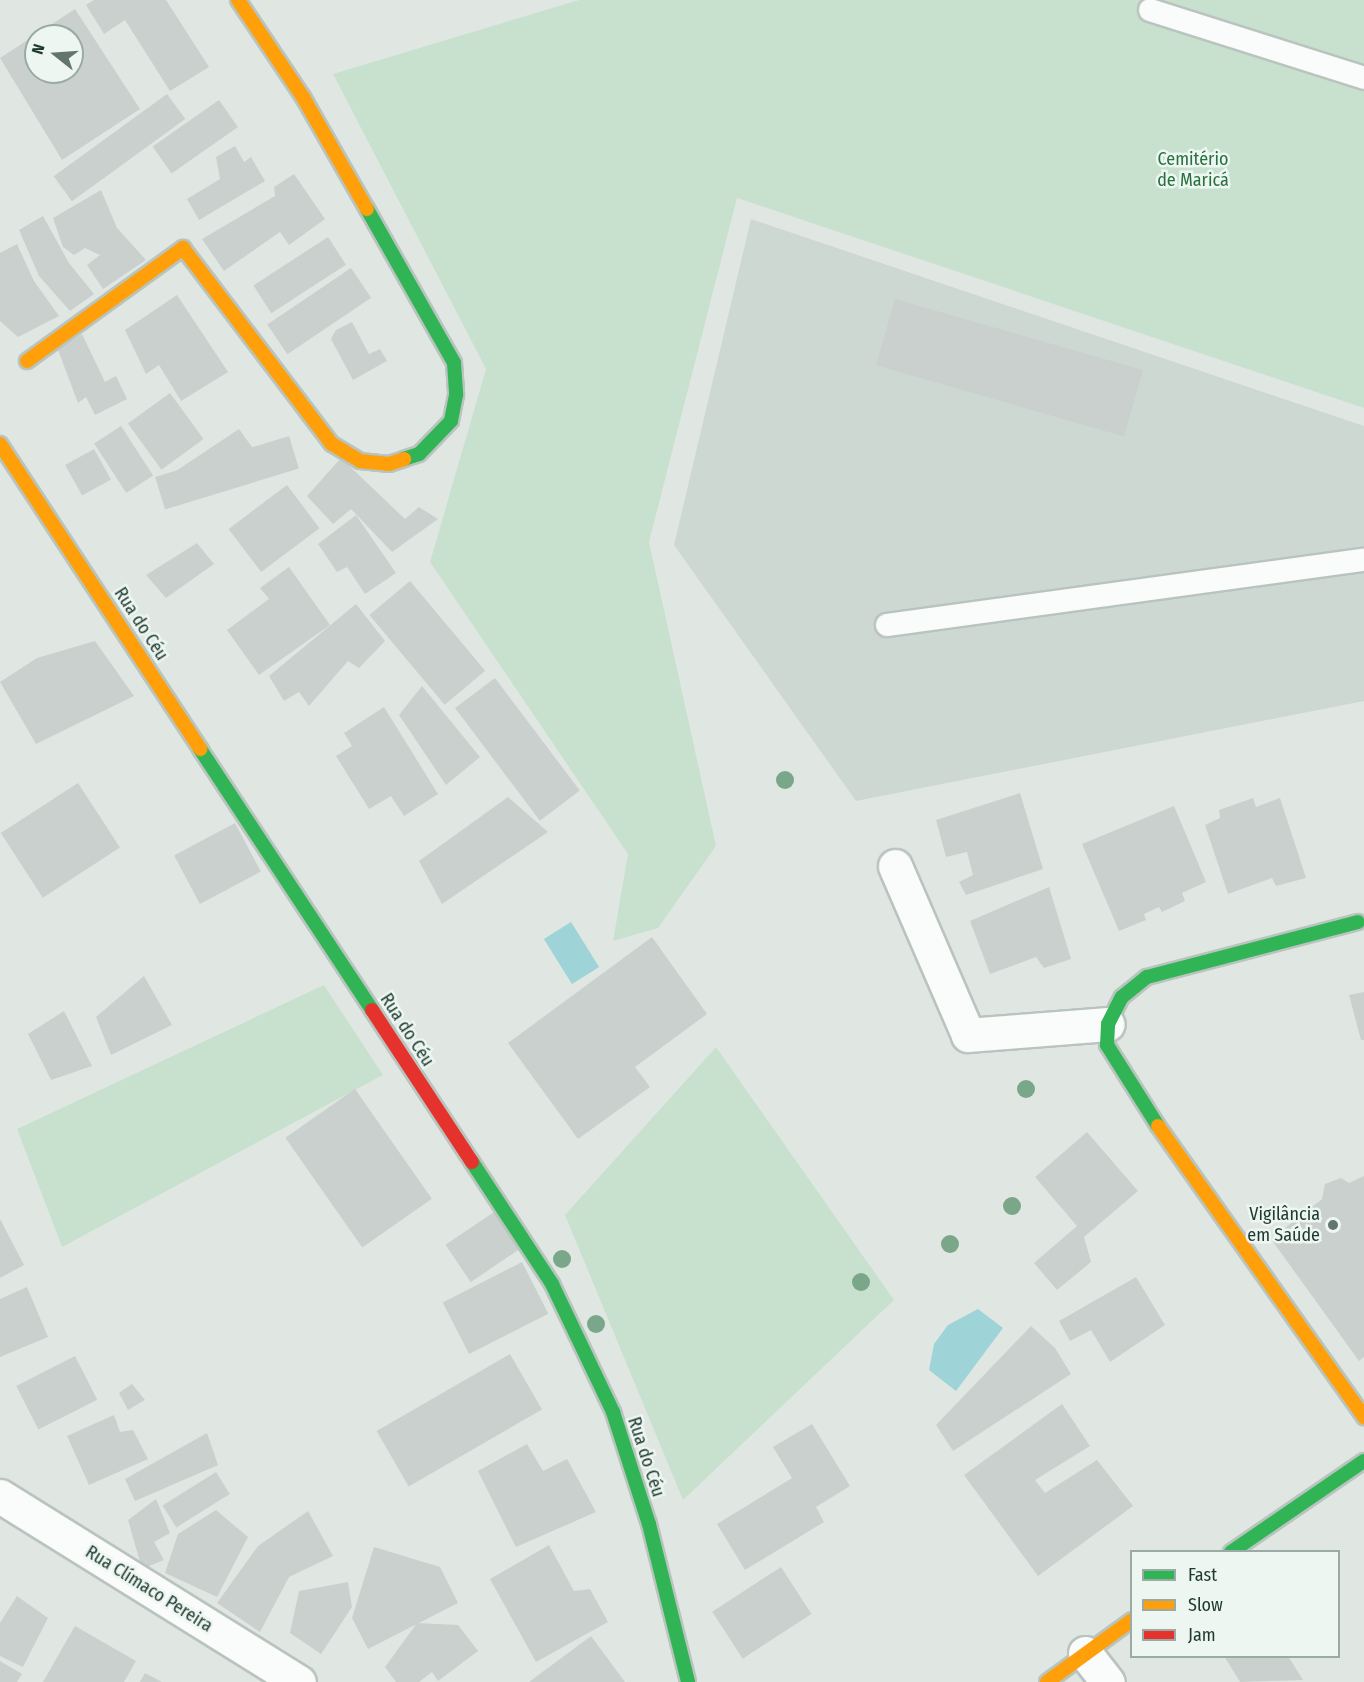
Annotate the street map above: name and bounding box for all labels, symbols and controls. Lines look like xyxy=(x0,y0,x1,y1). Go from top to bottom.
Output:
north arrow xyxy=(24,24,84,84)
text: N xyxy=(28,42,49,57)
park label: Cemitério de Maricá xyxy=(1157,149,1229,192)
street label: Rua do Céu xyxy=(109,583,173,665)
street label: Rua do Céu xyxy=(375,989,439,1071)
place label: Vigilância em Saúde xyxy=(1247,1204,1320,1246)
marker: Vigilância em Saúde xyxy=(1324,1216,1342,1234)
street label: Rua do Céu xyxy=(623,1414,669,1500)
street label: Rua Clímaco Pereira xyxy=(81,1541,217,1637)
legend xyxy=(1130,1550,1340,1658)
text: Fast xyxy=(1188,1564,1217,1586)
text: Slow xyxy=(1188,1594,1223,1616)
text: Jam xyxy=(1188,1624,1216,1646)

